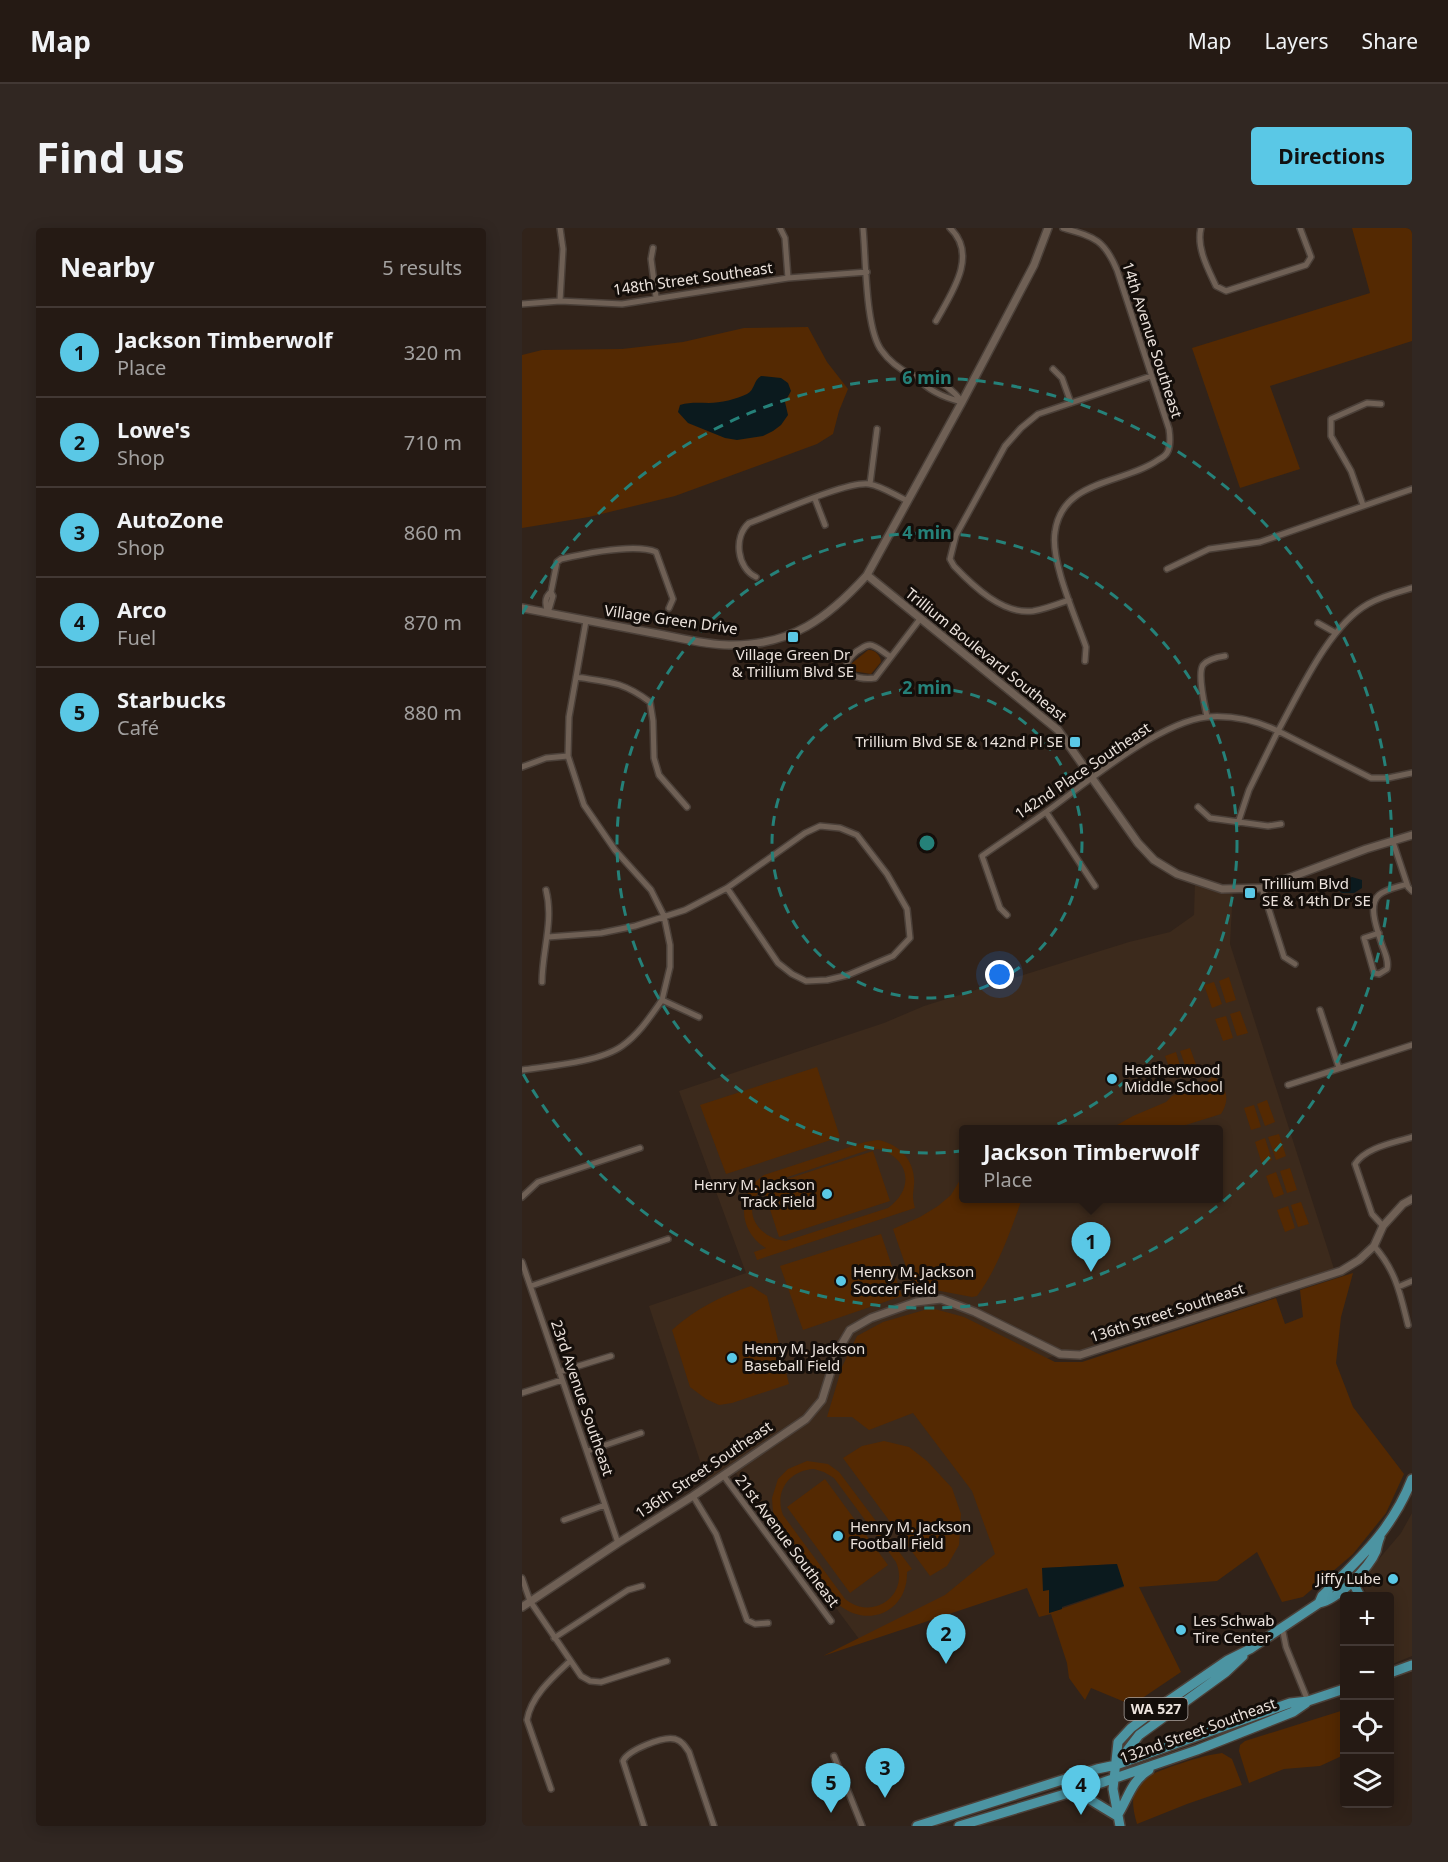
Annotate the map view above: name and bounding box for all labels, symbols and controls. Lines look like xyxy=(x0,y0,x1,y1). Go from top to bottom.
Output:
text: Map xyxy=(30,22,91,60)
text: Map xyxy=(1188,27,1232,55)
text: Layers xyxy=(1265,27,1329,55)
text: Share xyxy=(1362,27,1418,55)
button: Directions xyxy=(1251,127,1412,185)
text: Find us xyxy=(36,128,185,185)
text: Nearby xyxy=(60,249,155,285)
text: 5 results xyxy=(382,254,462,281)
street label: 148th Street Southeast xyxy=(612,257,774,299)
street label: 14th Avenue Southeast xyxy=(1118,259,1188,421)
text: Jackson Timberwolf xyxy=(117,324,333,354)
text: 1 xyxy=(74,339,85,366)
text: 320 m xyxy=(404,339,462,366)
text: Place xyxy=(117,354,166,381)
text: 6 min xyxy=(902,365,952,389)
text: Lowe's xyxy=(117,414,191,444)
text: 2 xyxy=(74,429,85,456)
text: 710 m xyxy=(404,429,462,456)
text: Shop xyxy=(117,444,165,471)
text: AutoZone xyxy=(117,504,224,534)
text: 3 xyxy=(74,519,85,546)
text: 860 m xyxy=(404,519,462,546)
text: 4 min xyxy=(902,520,952,544)
text: Shop xyxy=(117,534,165,561)
street label: Trillium Boulevard Southeast xyxy=(902,583,1072,726)
text: Arco xyxy=(117,594,167,624)
street label: Village Green Drive xyxy=(603,600,739,638)
text: 4 xyxy=(74,609,85,636)
text: 870 m xyxy=(404,609,462,636)
text: Fuel xyxy=(117,624,156,651)
marker: Village Green Dr & Trillium Blvd SE xyxy=(786,630,800,644)
place label: Village Green Dr & Trillium Blvd SE xyxy=(732,644,854,681)
text: 2 min xyxy=(902,675,952,699)
text: Starbucks xyxy=(117,684,226,714)
text: 5 xyxy=(74,699,85,726)
text: 880 m xyxy=(404,699,462,726)
text: Café xyxy=(117,714,159,741)
street label: 142nd Place Southeast xyxy=(1011,717,1155,823)
place label: Trillium Blvd SE & 142nd Pl SE xyxy=(855,731,1063,751)
marker: Trillium Blvd SE & 142nd Pl SE xyxy=(1068,735,1082,749)
centre of rings xyxy=(917,833,937,853)
place label: Trillium Blvd SE & 14th Dr SE xyxy=(1262,873,1371,910)
marker: Trillium Blvd SE & 14th Dr SE xyxy=(1243,886,1257,900)
your location xyxy=(985,960,1014,989)
place label: Heatherwood Middle School xyxy=(1124,1059,1223,1096)
marker: Heatherwood Middle School xyxy=(1105,1072,1119,1086)
popup xyxy=(959,1125,1223,1203)
text: Jackson Timberwolf xyxy=(983,1136,1199,1166)
text: Place xyxy=(983,1166,1033,1193)
place label: Henry M. Jackson Track Field xyxy=(694,1174,815,1211)
marker: Henry M. Jackson Track Field xyxy=(820,1187,834,1201)
pin: 1 xyxy=(1072,1222,1110,1272)
place label: Henry M. Jackson Soccer Field xyxy=(853,1261,974,1298)
marker: Henry M. Jackson Soccer Field xyxy=(834,1274,848,1288)
street label: 136th Street Southeast xyxy=(1087,1278,1247,1346)
street label: 23rd Avenue Southeast xyxy=(547,1317,619,1479)
place label: Henry M. Jackson Baseball Field xyxy=(744,1338,865,1375)
marker: Henry M. Jackson Baseball Field xyxy=(725,1351,739,1365)
street label: 136th Street Southeast xyxy=(631,1416,776,1522)
street label: 21st Avenue Southeast xyxy=(731,1470,845,1611)
place label: Henry M. Jackson Football Field xyxy=(850,1516,971,1553)
marker: Henry M. Jackson Football Field xyxy=(831,1529,845,1543)
place label: Jiffy Lube xyxy=(1314,1568,1381,1588)
marker: Jiffy Lube xyxy=(1386,1572,1400,1586)
map controls xyxy=(1340,1592,1394,1808)
button: + xyxy=(1340,1592,1394,1646)
place label: Les Schwab Tire Center xyxy=(1193,1610,1275,1647)
pin: 2 xyxy=(926,1614,966,1664)
marker: Les Schwab Tire Center xyxy=(1174,1623,1188,1637)
button: − xyxy=(1340,1646,1394,1700)
street label: 132nd Street Southeast xyxy=(1117,1692,1279,1768)
road number: WA 527 xyxy=(1124,1698,1188,1720)
button: locate xyxy=(1340,1700,1394,1754)
pin: 3 xyxy=(866,1748,904,1798)
button: layers xyxy=(1340,1754,1394,1808)
pin: 5 xyxy=(812,1764,850,1813)
pin: 4 xyxy=(1062,1766,1100,1815)

